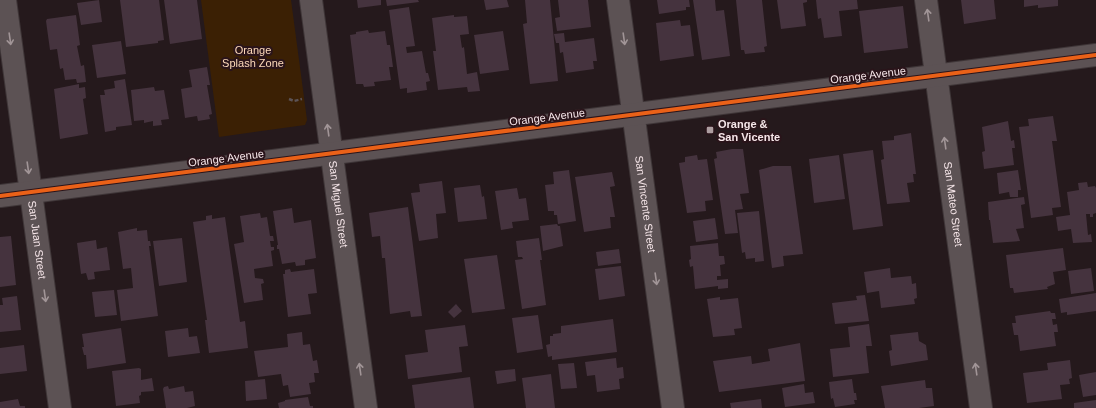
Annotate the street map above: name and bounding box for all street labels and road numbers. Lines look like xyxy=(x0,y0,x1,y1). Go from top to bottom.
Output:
street label: Orange Avenue xyxy=(829,64,907,86)
street label: Orange Avenue xyxy=(508,106,586,128)
street label: Orange Avenue xyxy=(187,147,265,169)
street label: San Vincente Street xyxy=(633,155,658,253)
street label: San Miguel Street xyxy=(327,160,350,248)
street label: San Mateo Street xyxy=(942,161,965,247)
street label: San Juan Street xyxy=(26,200,49,280)

